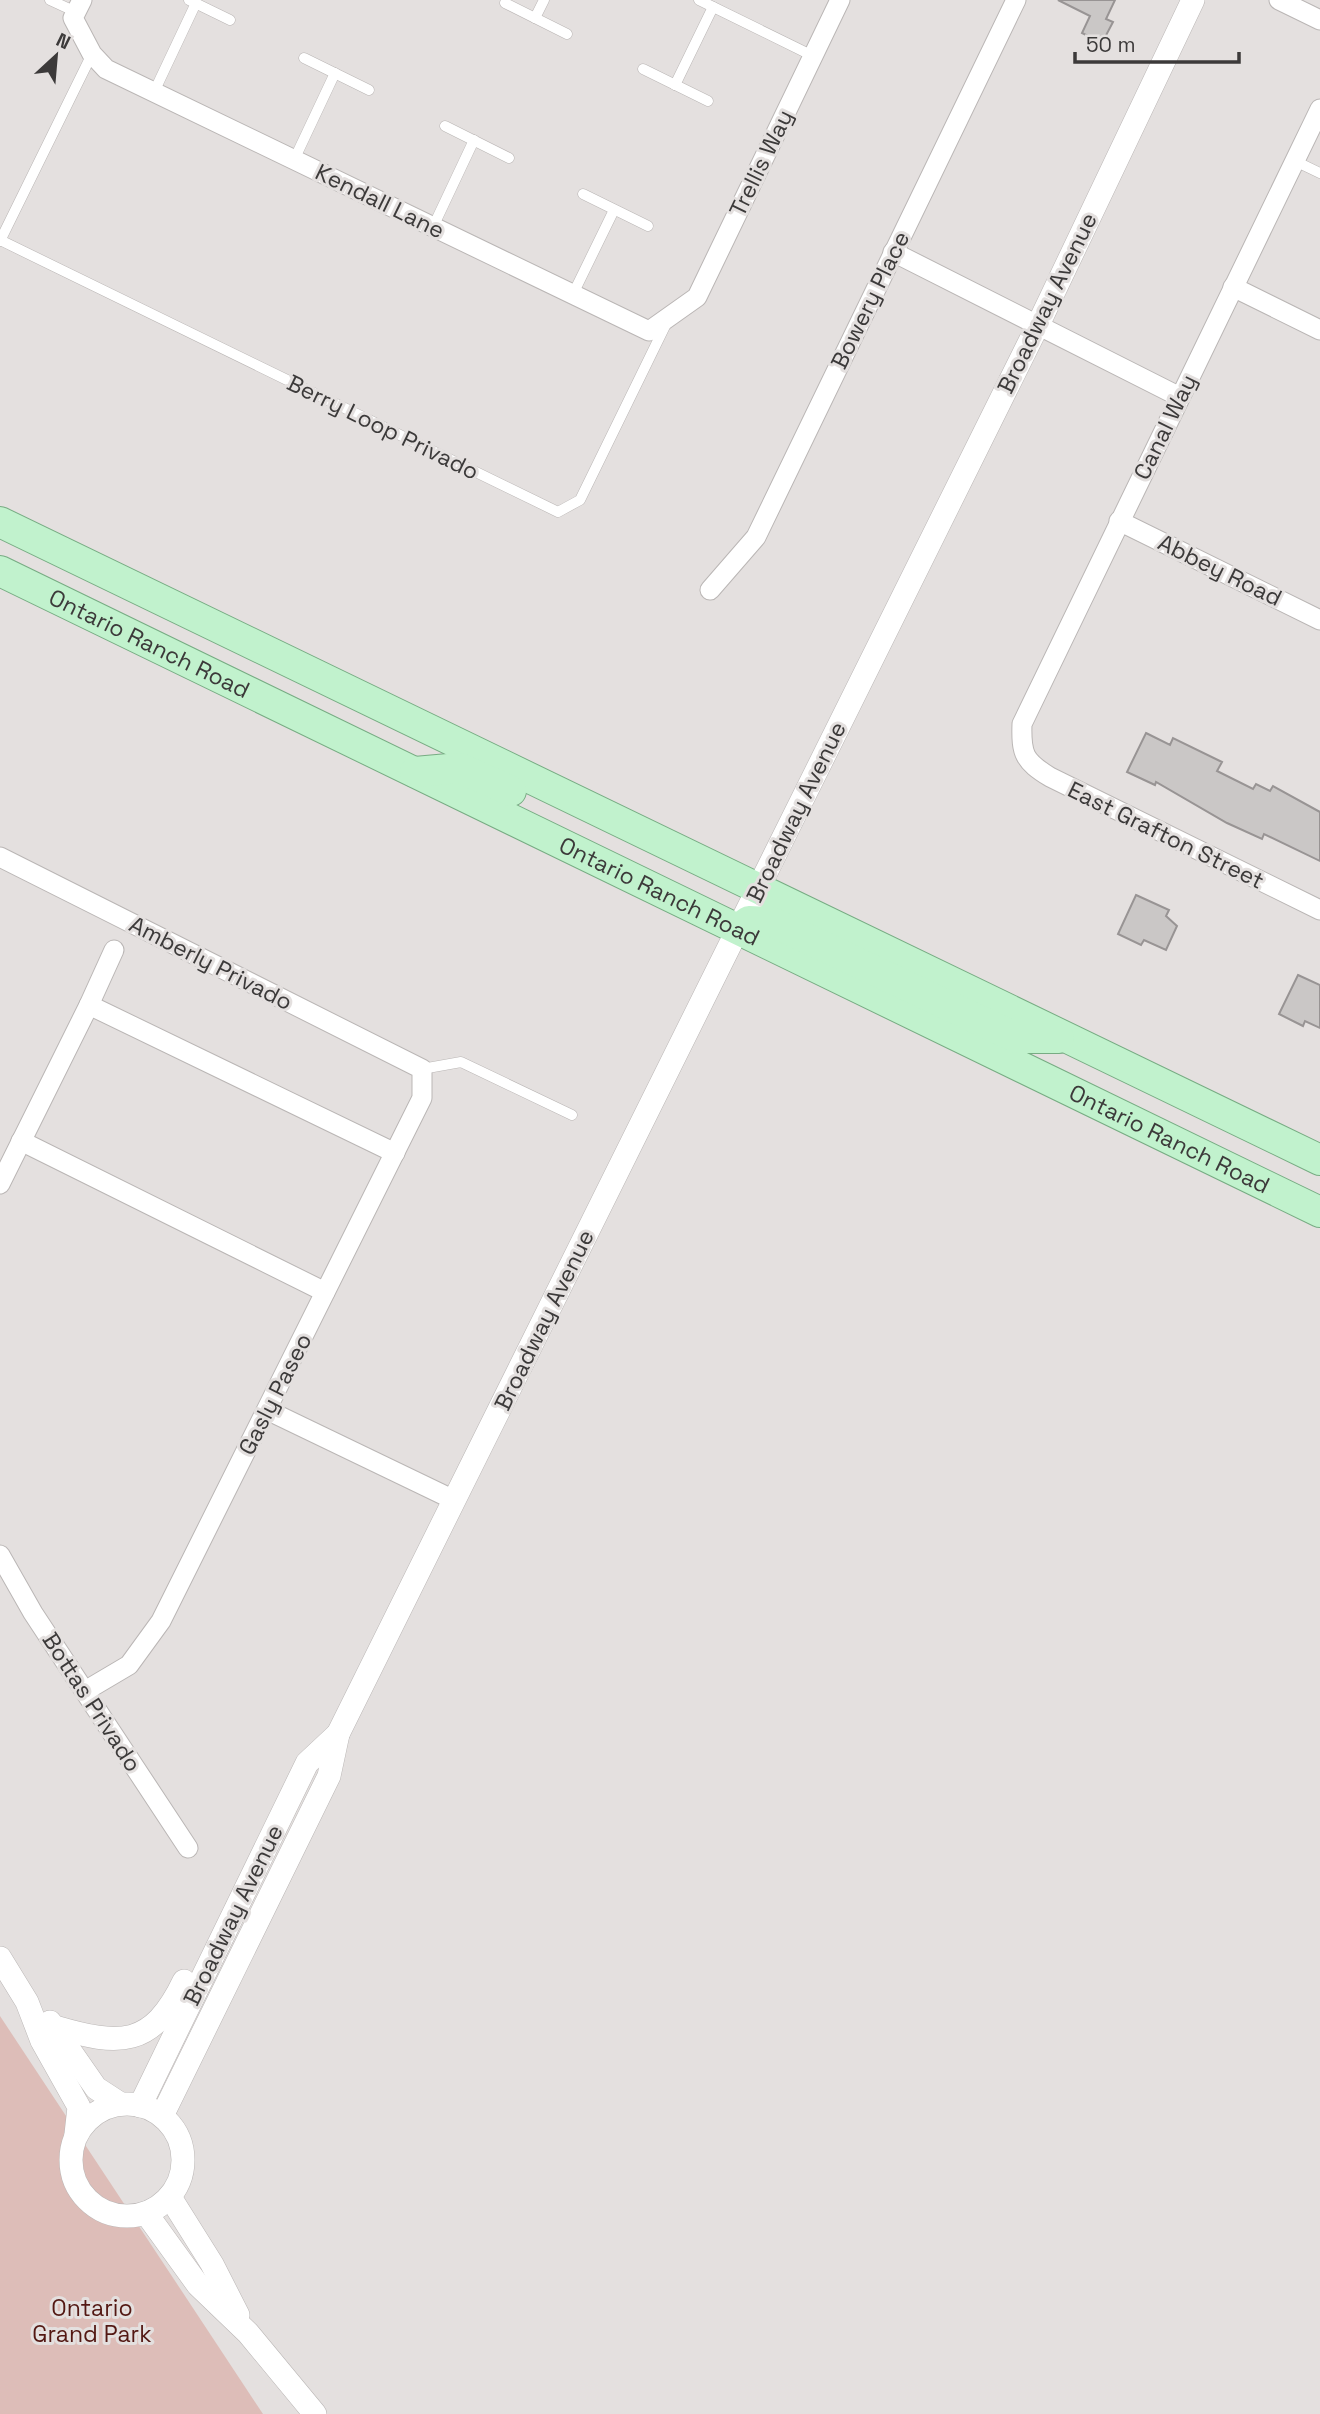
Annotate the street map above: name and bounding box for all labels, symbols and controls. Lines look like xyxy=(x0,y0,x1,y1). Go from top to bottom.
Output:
north arrow xyxy=(21,21,91,91)
scale bar xyxy=(1075,21,1240,65)
text: N xyxy=(52,27,74,55)
text: 50 m xyxy=(1086,31,1136,58)
street label: Trellis Way xyxy=(722,105,800,221)
street label: Kendall Lane xyxy=(311,157,449,245)
street label: Broadway Avenue xyxy=(990,208,1104,398)
street label: Bowery Place xyxy=(824,226,916,374)
street label: Berry Loop Privado xyxy=(282,368,484,486)
street label: Canal Way xyxy=(1127,369,1203,485)
street label: Abbey Road xyxy=(1153,527,1287,613)
street label: Ontario Ranch Road xyxy=(44,582,255,705)
street label: Broadway Avenue xyxy=(739,717,853,907)
street label: East Grafton Street xyxy=(1063,774,1269,896)
street label: Ontario Ranch Road xyxy=(554,830,765,953)
street label: Amberly Privado xyxy=(124,909,298,1017)
street label: Ontario Ranch Road xyxy=(1064,1077,1275,1200)
street label: Broadway Avenue xyxy=(487,1225,601,1415)
street label: Gasly Paseo xyxy=(232,1328,318,1460)
street label: Bottas Privado xyxy=(36,1626,148,1778)
street label: Broadway Avenue xyxy=(176,1820,290,2010)
park label: Ontario Grand Park xyxy=(32,2293,152,2349)

